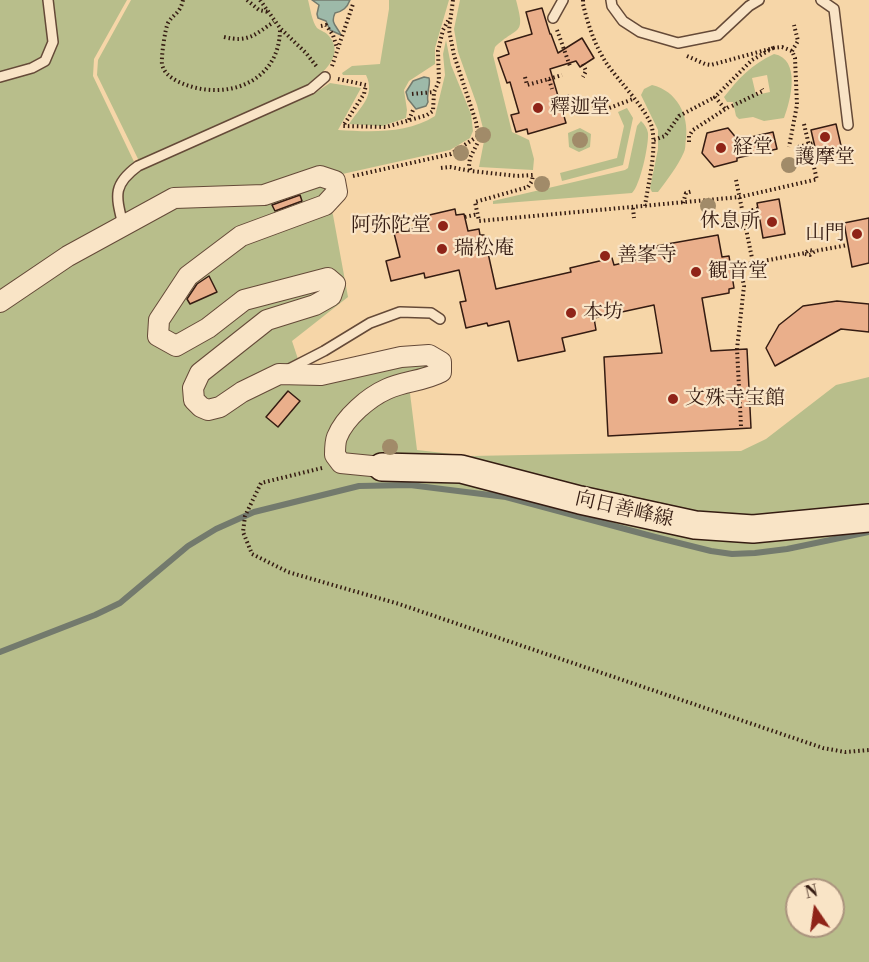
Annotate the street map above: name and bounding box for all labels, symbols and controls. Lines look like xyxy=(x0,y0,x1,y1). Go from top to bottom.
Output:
place label: 釋迦堂 xyxy=(550,96,610,120)
marker: 釋迦堂 xyxy=(531,101,545,115)
marker: 護摩堂 xyxy=(818,130,832,144)
place label: 経堂 xyxy=(733,136,773,160)
marker: 経堂 xyxy=(714,141,728,155)
place label: 護摩堂 xyxy=(795,146,855,170)
place label: 休息所 xyxy=(700,210,760,234)
place label: 阿弥陀堂 xyxy=(351,214,431,238)
marker: 休息所 xyxy=(765,215,779,229)
marker: 阿弥陀堂 xyxy=(436,219,450,233)
place label: 山門 xyxy=(805,222,845,246)
marker: 山門 xyxy=(850,227,864,241)
place label: 瑞松庵 xyxy=(454,237,514,261)
marker: 瑞松庵 xyxy=(435,242,449,256)
place label: 善峯寺 xyxy=(617,244,677,268)
marker: 善峯寺 xyxy=(598,249,612,263)
place label: 観音堂 xyxy=(708,260,768,284)
marker: 観音堂 xyxy=(689,265,703,279)
place label: 本坊 xyxy=(583,301,623,325)
marker: 本坊 xyxy=(564,306,578,320)
place label: 文殊寺宝館 xyxy=(685,387,785,411)
marker: 文殊寺宝館 xyxy=(666,392,680,406)
street label: 向日善峰線 xyxy=(573,487,675,533)
north arrow xyxy=(785,878,845,938)
text: N xyxy=(803,881,820,904)

